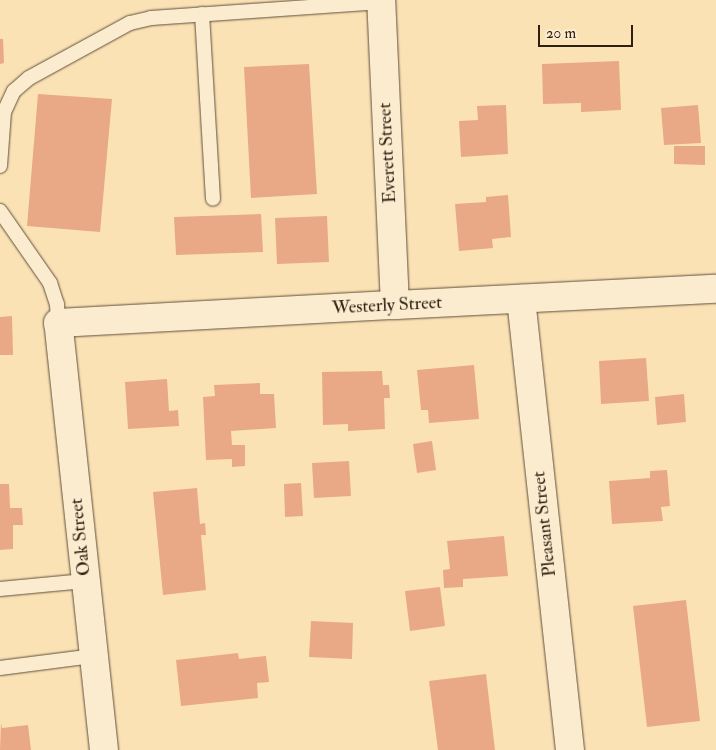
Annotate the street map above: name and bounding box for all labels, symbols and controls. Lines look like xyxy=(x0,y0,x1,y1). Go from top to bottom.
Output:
scale bar xyxy=(541,15,636,47)
text: 20 m xyxy=(546,24,576,43)
street label: Everett Street xyxy=(375,102,401,204)
street label: Westerly Street xyxy=(332,292,442,320)
street label: Pleasant Street xyxy=(529,470,561,578)
street label: Oak Street xyxy=(66,497,96,577)

